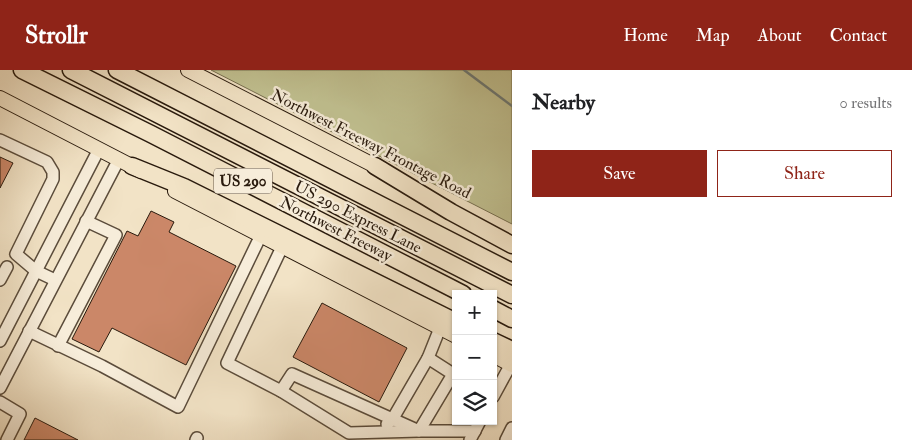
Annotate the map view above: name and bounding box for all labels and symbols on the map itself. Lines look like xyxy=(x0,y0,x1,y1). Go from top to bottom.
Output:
street label: Northwest Freeway Frontage Road xyxy=(268,85,474,203)
road number: US 290 xyxy=(214,168,272,194)
street label: US 290 Express Lane xyxy=(291,176,425,259)
street label: Northwest Freeway xyxy=(276,192,396,266)

